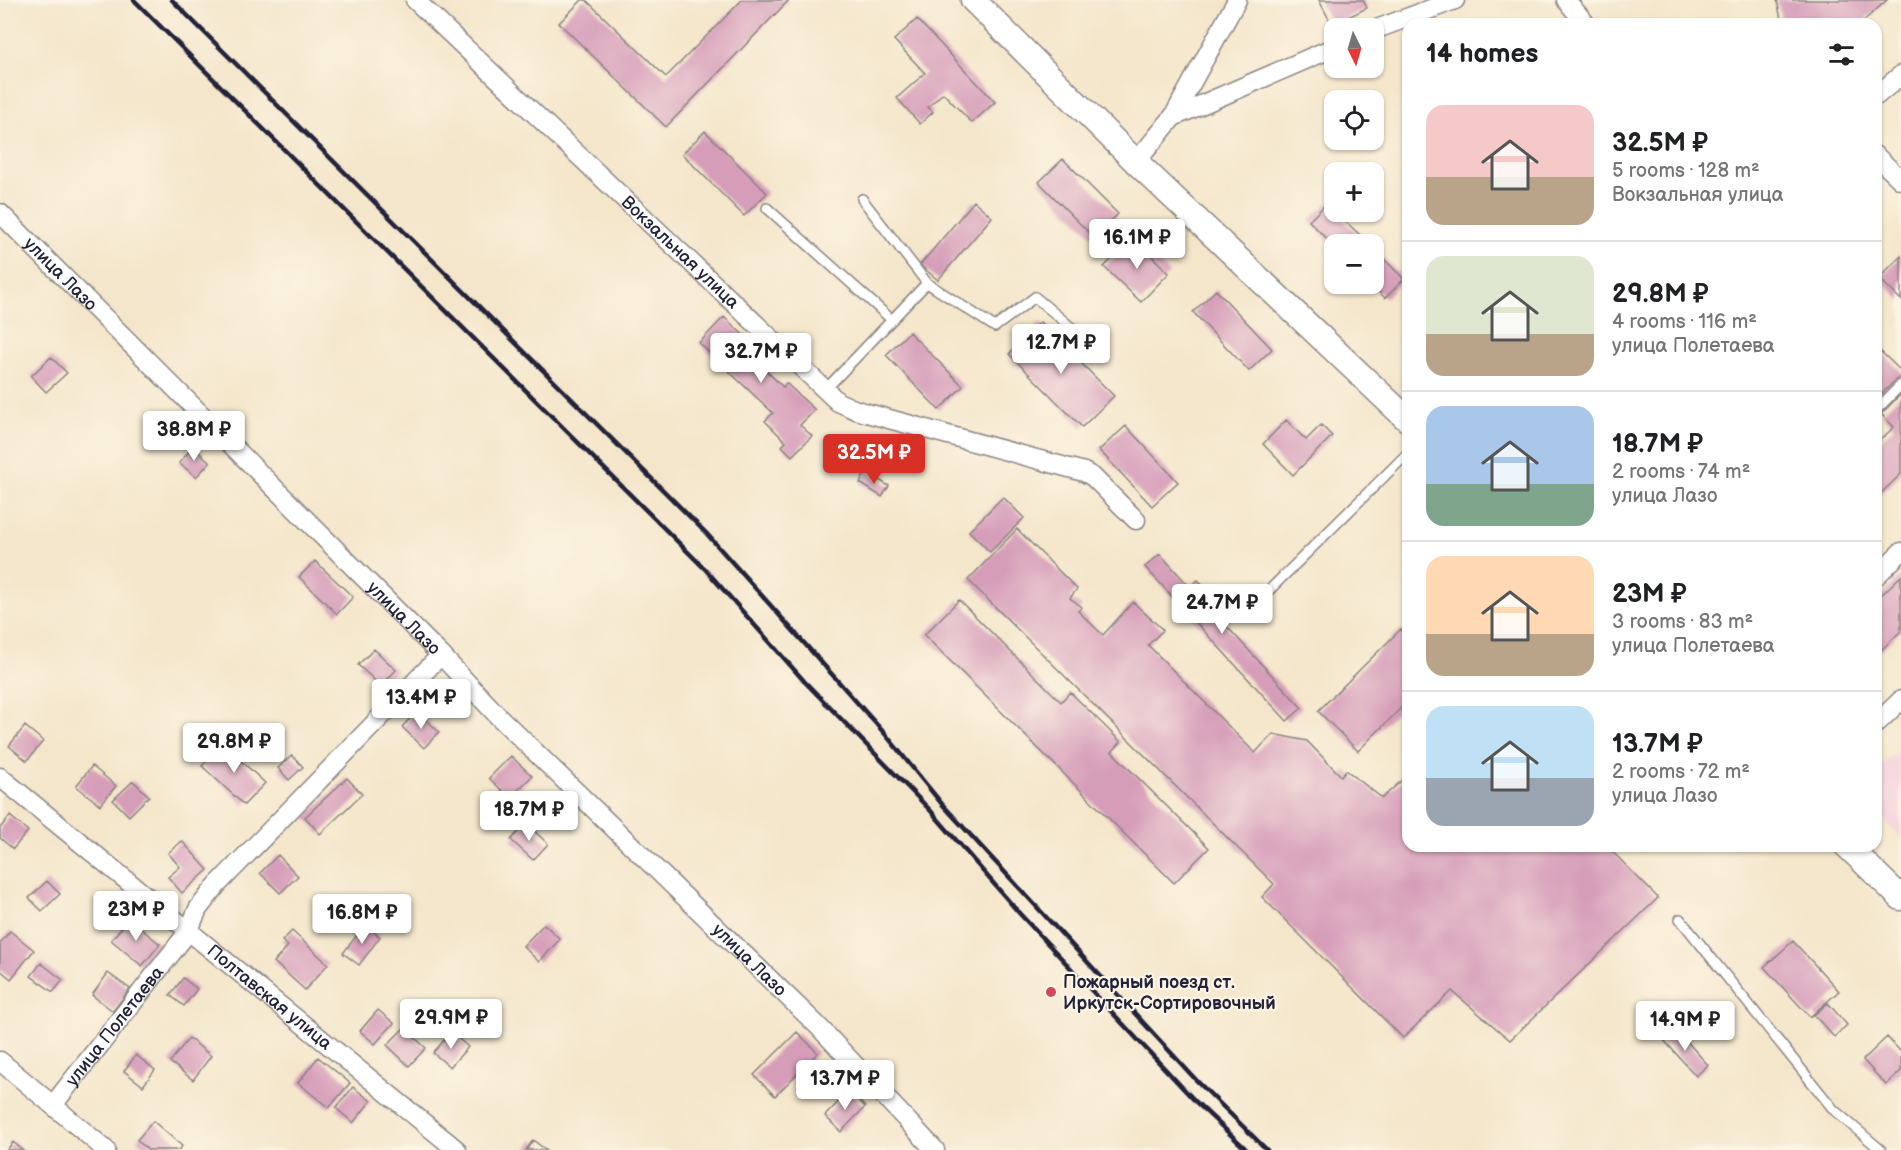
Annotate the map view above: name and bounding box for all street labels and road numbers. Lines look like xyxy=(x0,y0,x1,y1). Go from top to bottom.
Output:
street label: Вокзальная улица xyxy=(617,192,743,314)
street label: улица Лазо xyxy=(19,233,101,315)
street label: улица Лазо xyxy=(363,577,445,659)
street label: улица Лазо xyxy=(708,919,791,1001)
street label: Полтавская улица xyxy=(203,940,336,1055)
street label: улица Полетаева xyxy=(62,962,168,1091)

